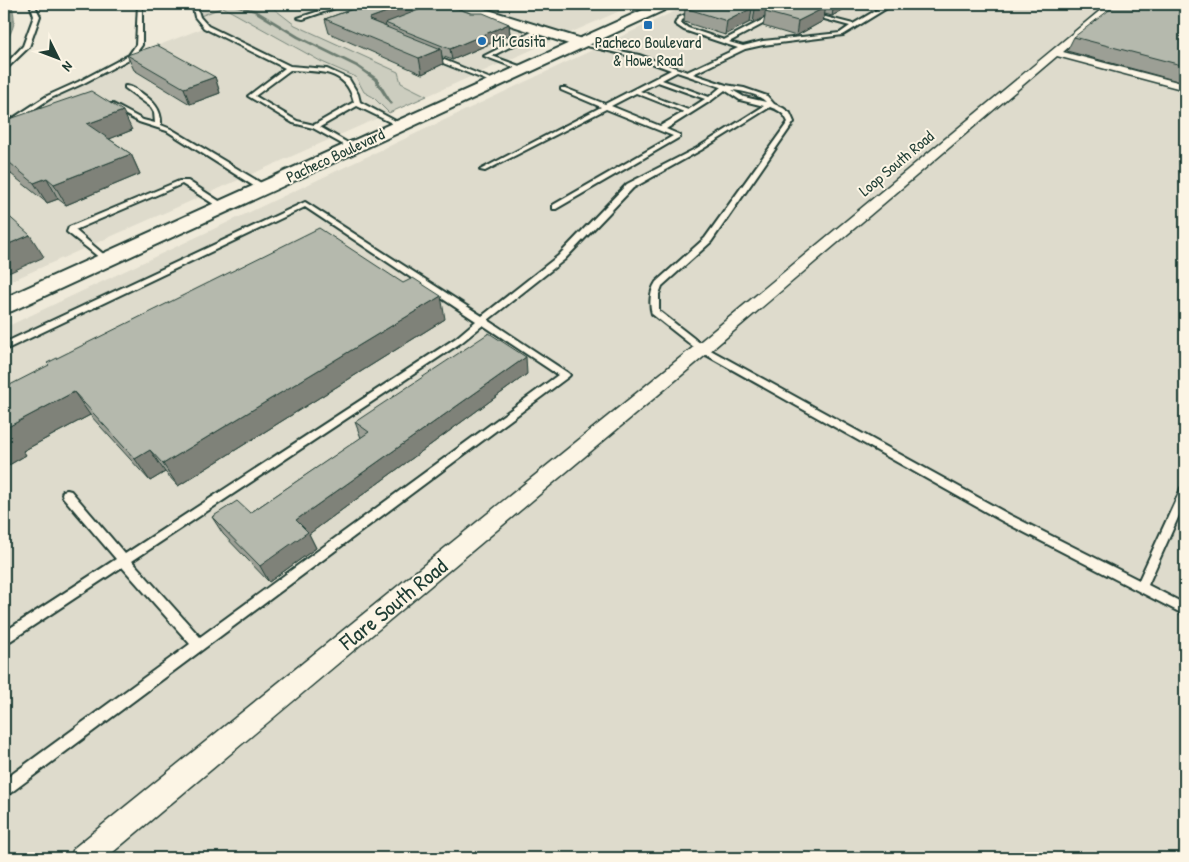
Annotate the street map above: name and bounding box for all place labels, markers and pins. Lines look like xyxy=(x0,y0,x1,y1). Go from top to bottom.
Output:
marker: Pacheco Boulevard & Howe Road xyxy=(642,19,654,31)
place label: Mi Casita xyxy=(492,30,545,52)
place label: Pacheco Boulevard & Howe Road xyxy=(595,31,701,71)
marker: Mi Casita xyxy=(476,35,488,47)

